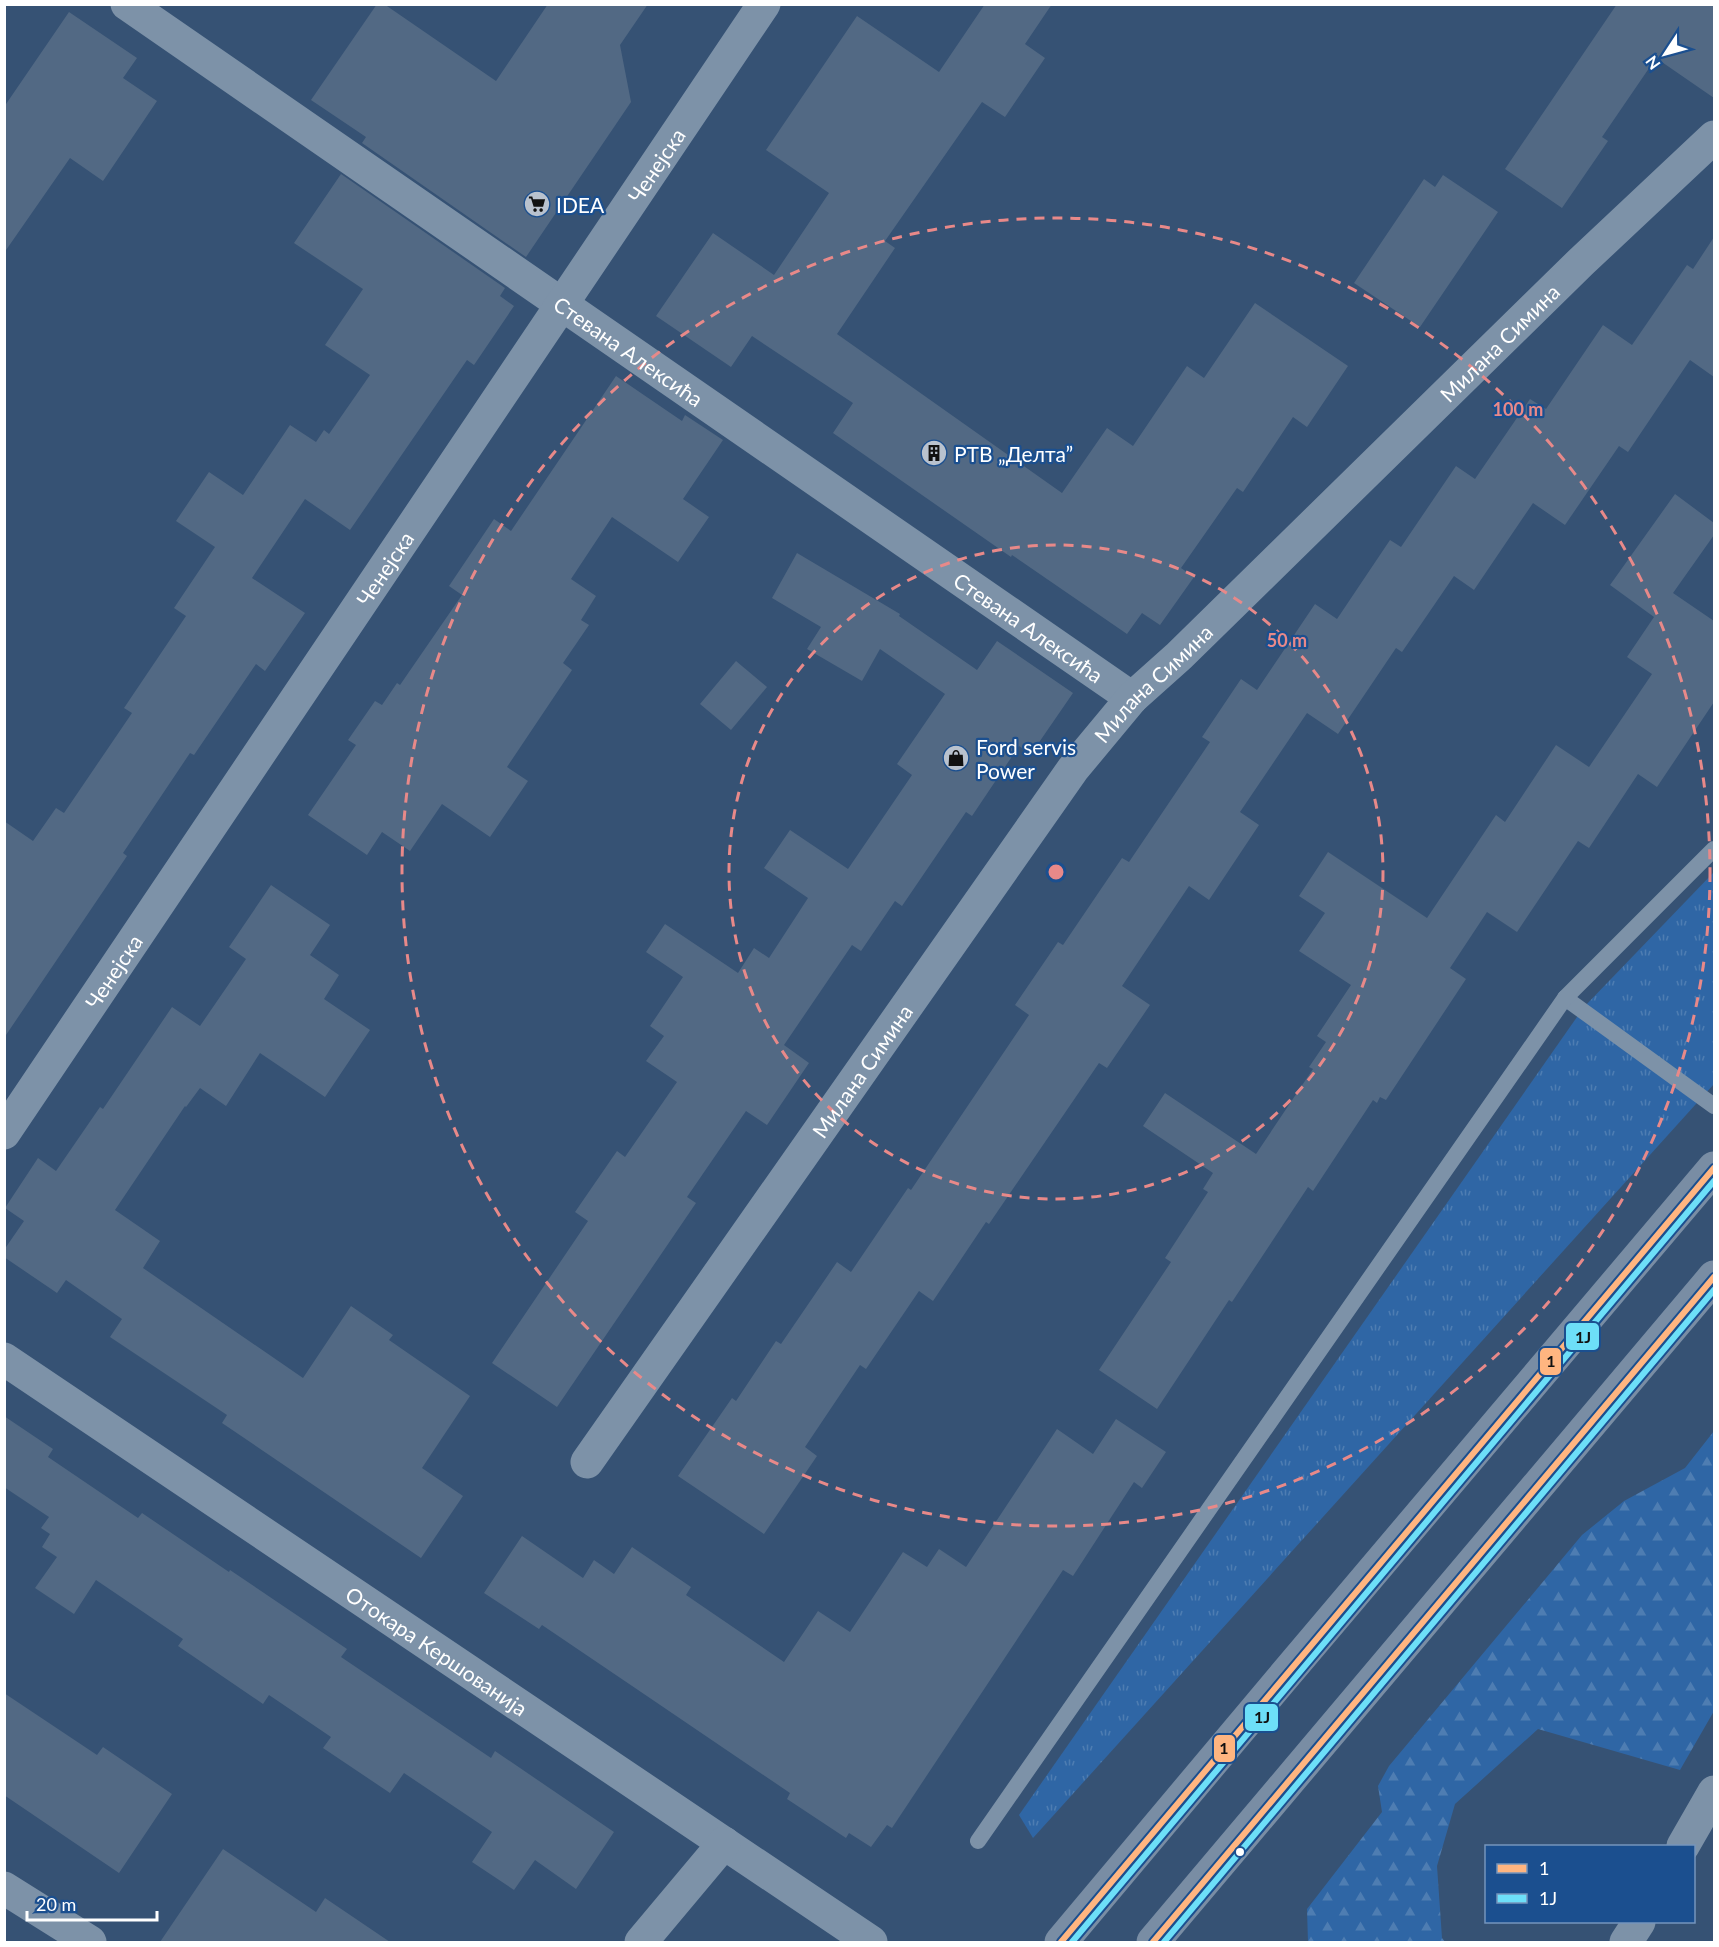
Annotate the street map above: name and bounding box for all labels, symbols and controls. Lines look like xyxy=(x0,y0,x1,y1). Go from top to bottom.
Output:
north arrow xyxy=(1635,24,1695,84)
text: N xyxy=(1641,53,1664,74)
street label: Ченејска xyxy=(622,123,689,207)
supermarket icon: IDEA xyxy=(522,189,552,219)
place label: IDEA xyxy=(556,192,605,217)
street label: Милана Симина xyxy=(1434,278,1564,406)
street label: Стевана Алексића xyxy=(549,290,708,411)
text: 100 m xyxy=(1493,398,1543,420)
building icon: РТВ „Делта” xyxy=(919,438,949,468)
place label: РТВ „Делта” xyxy=(954,441,1073,466)
street label: Ченејска xyxy=(350,526,418,610)
street label: Стевана Алексића xyxy=(949,567,1108,687)
street label: Милана Симина xyxy=(1088,619,1217,747)
text: 50 m xyxy=(1267,629,1307,651)
place label: Ford servis Power xyxy=(976,734,1076,783)
shop icon: Ford servis Power xyxy=(941,743,971,773)
centre of rings xyxy=(1046,862,1066,882)
street label: Ченејска xyxy=(79,929,147,1013)
street label: Милана Симина xyxy=(806,999,917,1142)
line badge: 1J xyxy=(1565,1322,1600,1351)
text: 1J xyxy=(1575,1327,1591,1346)
line badge: 1 xyxy=(1539,1347,1562,1376)
text: 1 xyxy=(1546,1351,1556,1370)
street label: Отокара Кершованија xyxy=(342,1580,533,1720)
line badge: 1J xyxy=(1244,1703,1279,1732)
text: 1J xyxy=(1254,1707,1270,1726)
line badge: 1 xyxy=(1213,1734,1236,1763)
text: 1 xyxy=(1219,1738,1229,1757)
legend xyxy=(1485,1845,1695,1923)
unlabelled marker xyxy=(1234,1846,1246,1858)
text: 1 xyxy=(1539,1857,1549,1879)
scale bar xyxy=(27,1884,158,1922)
text: 1J xyxy=(1539,1887,1557,1909)
text: 20 m xyxy=(36,1893,76,1915)

